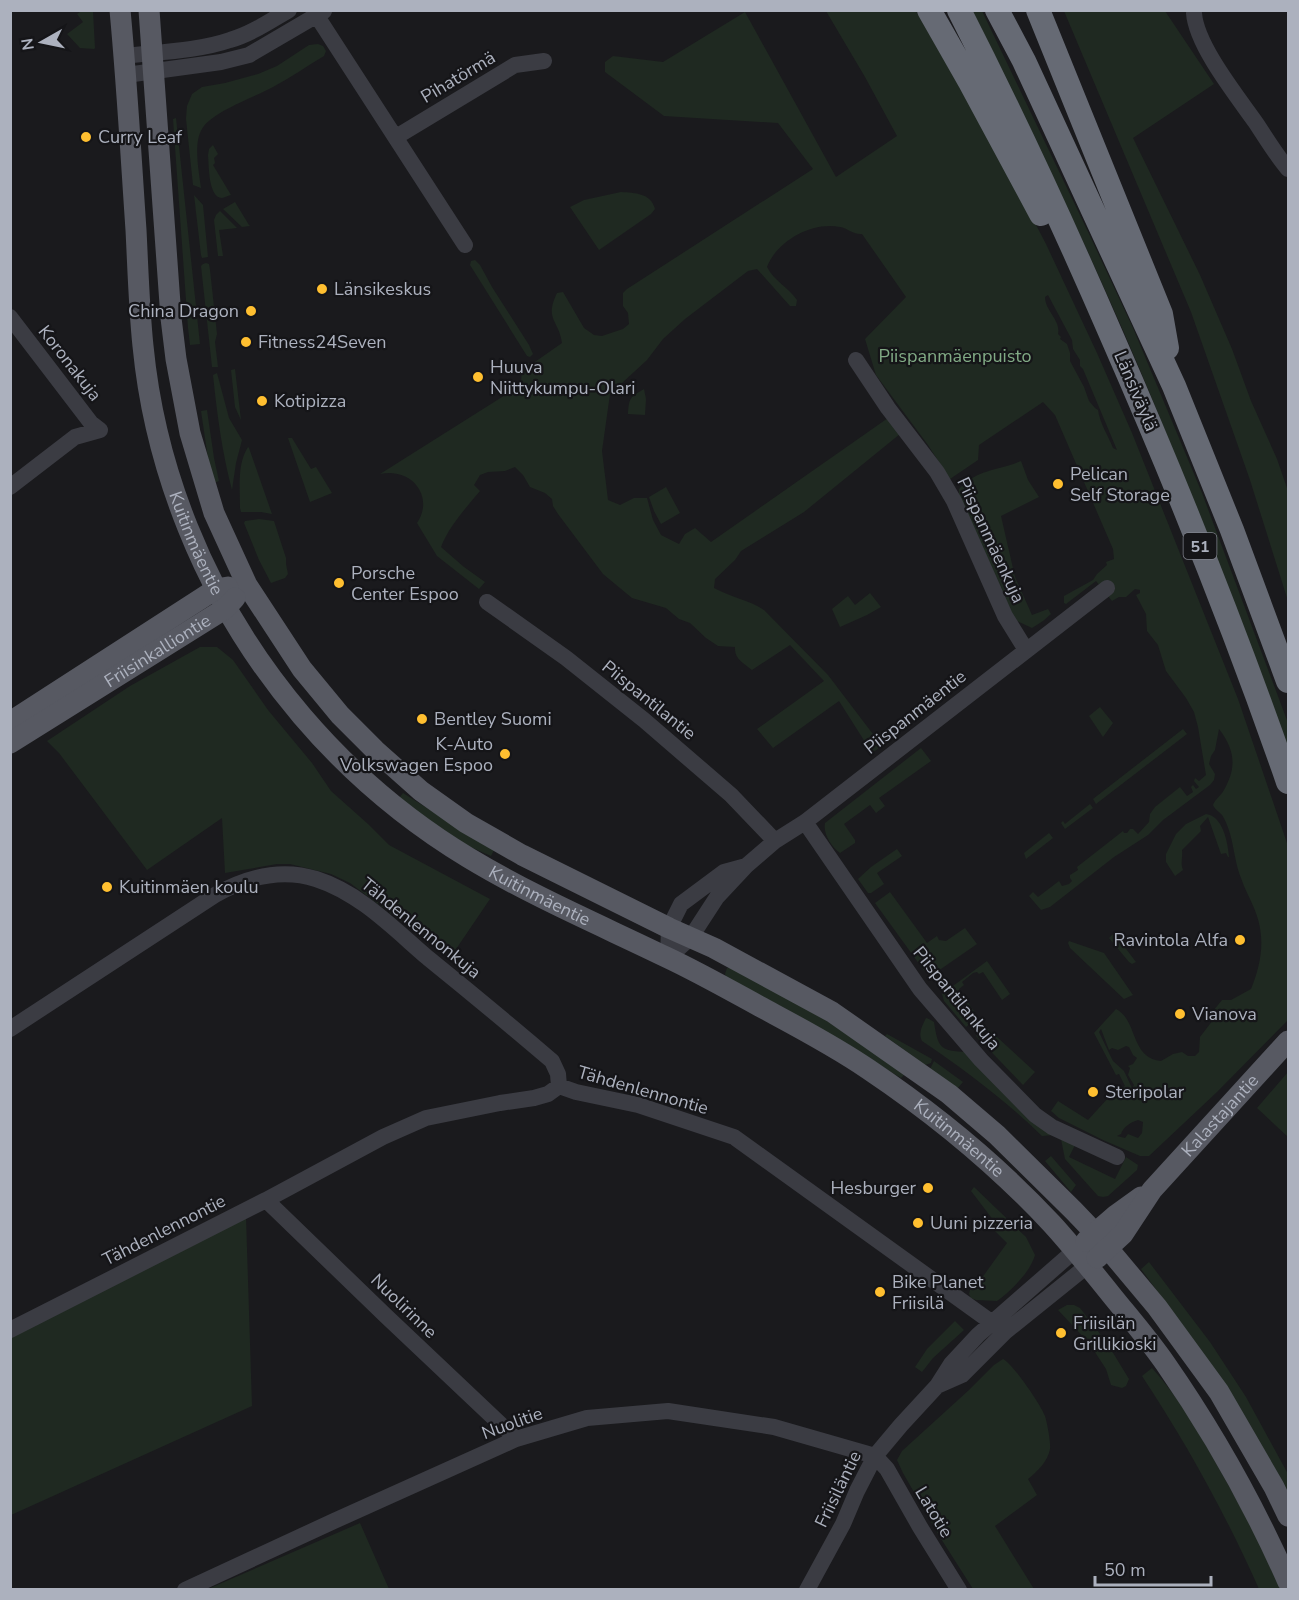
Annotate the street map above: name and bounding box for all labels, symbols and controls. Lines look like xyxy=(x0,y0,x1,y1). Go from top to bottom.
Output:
north arrow xyxy=(12,12,72,72)
text: N xyxy=(16,37,40,52)
street label: Pihatörmä xyxy=(416,45,500,109)
place label: Curry Leaf xyxy=(98,125,183,149)
marker: Curry Leaf xyxy=(79,130,93,144)
place label: Länsikeskus xyxy=(334,277,431,301)
marker: Länsikeskus xyxy=(315,282,329,296)
place label: China Dragon xyxy=(128,299,239,323)
marker: China Dragon xyxy=(244,304,258,318)
street label: Koronakuja xyxy=(33,320,107,406)
place label: Fitness24Seven xyxy=(258,330,387,354)
marker: Fitness24Seven xyxy=(239,335,253,349)
park label: Piispanmäenpuisto xyxy=(879,344,1031,368)
street label: Länsiväylä xyxy=(1108,347,1164,435)
place label: Huuva Niittykumpu-Olari xyxy=(490,355,635,400)
marker: Huuva Niittykumpu-Olari xyxy=(471,370,485,384)
place label: Kotipizza xyxy=(274,389,346,413)
marker: Kotipizza xyxy=(255,394,269,408)
place label: Pelican Self Storage xyxy=(1070,462,1170,507)
street label: Piispanmäenkuja xyxy=(951,473,1031,607)
marker: Pelican Self Storage xyxy=(1051,477,1065,491)
street label: Kuitinmäentie xyxy=(163,488,229,599)
road number: 51 xyxy=(1184,533,1216,559)
place label: Porsche Center Espoo xyxy=(351,561,459,606)
marker: Porsche Center Espoo xyxy=(332,576,346,590)
street label: Friisinkalliontie xyxy=(100,608,215,693)
street label: Piispantilantie xyxy=(597,655,701,745)
street label: Piispanmäentie xyxy=(859,665,971,759)
place label: Bentley Suomi xyxy=(434,707,552,731)
marker: Bentley Suomi xyxy=(415,712,429,726)
place label: K-Auto Volkswagen Espoo xyxy=(339,732,493,777)
marker: K-Auto Volkswagen Espoo xyxy=(498,747,512,761)
street label: Kuitinmäentie xyxy=(484,860,594,932)
street label: Tähdenlennonkuja xyxy=(356,872,486,984)
place label: Kuitinmäen koulu xyxy=(119,875,259,899)
marker: Kuitinmäen koulu xyxy=(100,880,114,894)
place label: Ravintola Alfa xyxy=(1113,928,1228,952)
marker: Ravintola Alfa xyxy=(1233,933,1247,947)
street label: Piispantilankuja xyxy=(908,941,1006,1055)
place label: Vianova xyxy=(1191,1002,1257,1026)
marker: Vianova xyxy=(1173,1007,1187,1021)
street label: Tähdenlennontie xyxy=(575,1060,711,1120)
street label: Kalastajantie xyxy=(1176,1069,1264,1162)
place label: Steripolar xyxy=(1105,1080,1185,1104)
marker: Steripolar xyxy=(1086,1085,1100,1099)
street label: Kuitinmäentie xyxy=(909,1093,1010,1183)
place label: Hesburger xyxy=(831,1176,917,1200)
marker: Hesburger xyxy=(921,1181,935,1195)
street label: Tähdenlennontie xyxy=(98,1189,230,1271)
place label: Uuni pizzeria xyxy=(930,1211,1033,1235)
marker: Uuni pizzeria xyxy=(911,1216,925,1230)
street label: Nuolirinne xyxy=(366,1268,442,1344)
place label: Bike Planet Friisilä xyxy=(892,1270,984,1315)
marker: Bike Planet Friisilä xyxy=(873,1285,887,1299)
place label: Friisilän Grillikioski xyxy=(1073,1311,1157,1356)
marker: Friisilän Grillikioski xyxy=(1054,1326,1068,1340)
street label: Nuolitie xyxy=(478,1401,546,1445)
street label: Friisiläntie xyxy=(809,1447,867,1531)
street label: Latotie xyxy=(909,1482,959,1542)
scale bar xyxy=(1095,1549,1210,1587)
text: 50 m xyxy=(1104,1558,1146,1582)

